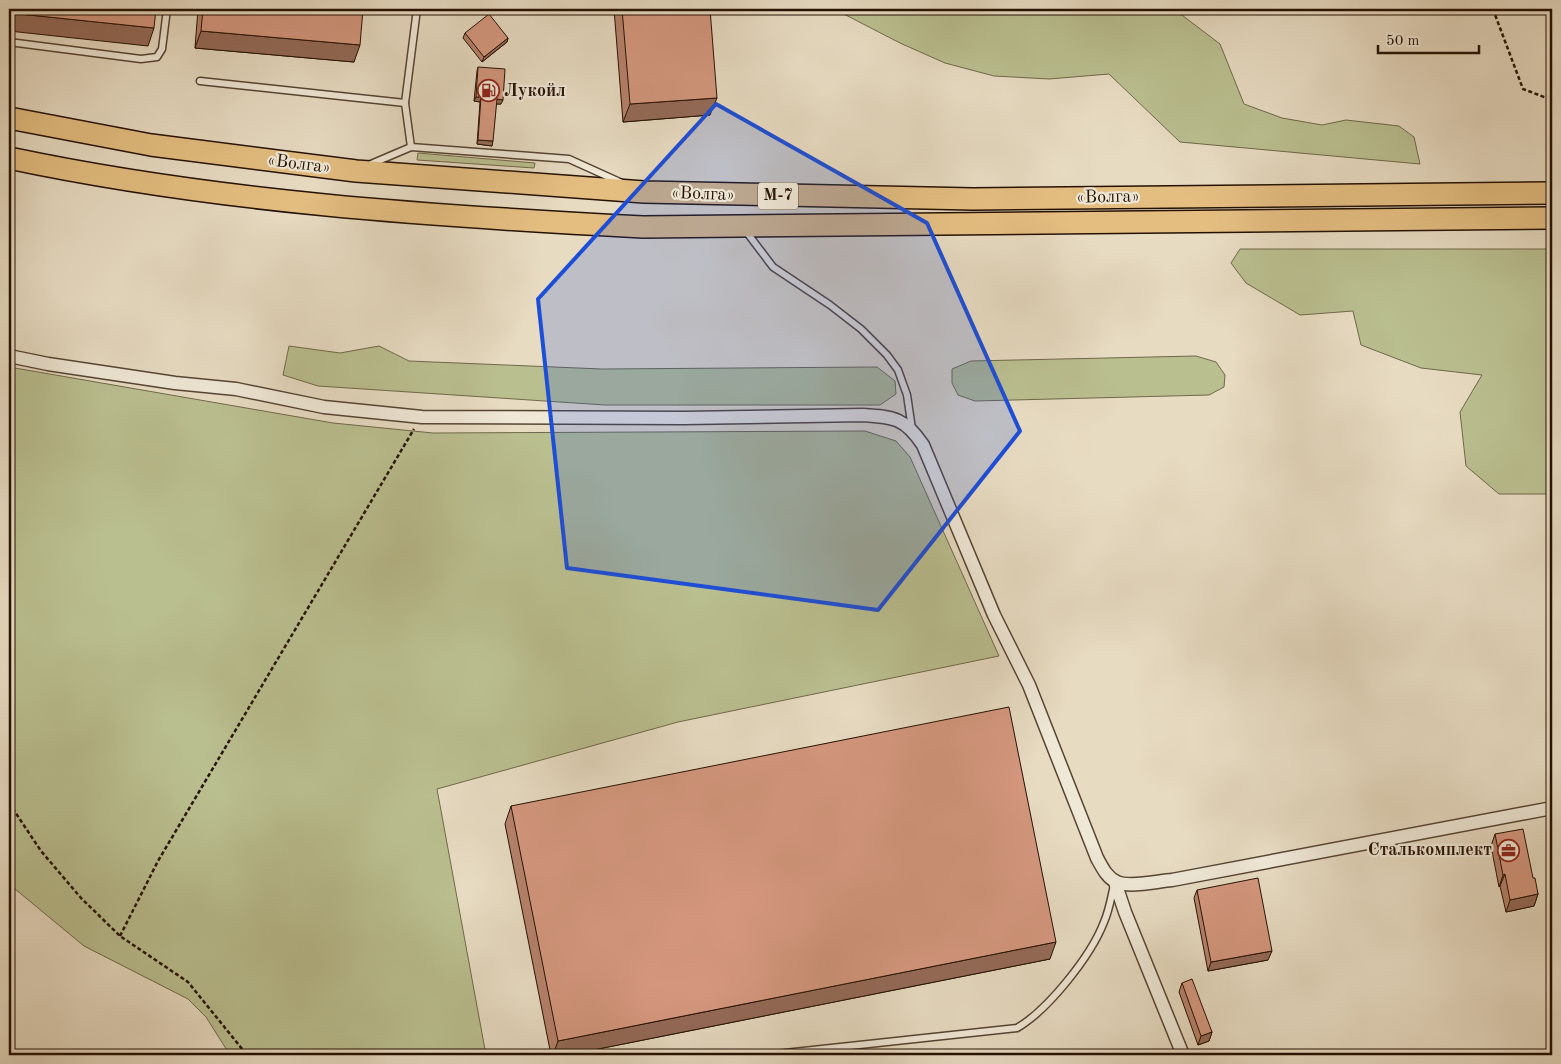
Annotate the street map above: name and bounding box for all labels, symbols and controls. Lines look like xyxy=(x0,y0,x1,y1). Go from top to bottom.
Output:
scale bar xyxy=(1378,22,1480,54)
text: 50 m xyxy=(1386,34,1420,49)
fuel station icon: Лукойл xyxy=(476,79,500,103)
place label: Лукойл xyxy=(504,82,566,100)
street label: «Волга» xyxy=(266,151,332,177)
road number: М-7 xyxy=(758,182,798,210)
street label: «Волга» xyxy=(671,184,735,204)
street label: «Волга» xyxy=(1076,187,1140,207)
office icon: Сталькомплект xyxy=(1496,838,1520,862)
place label: Сталькомплект xyxy=(1368,841,1492,859)

